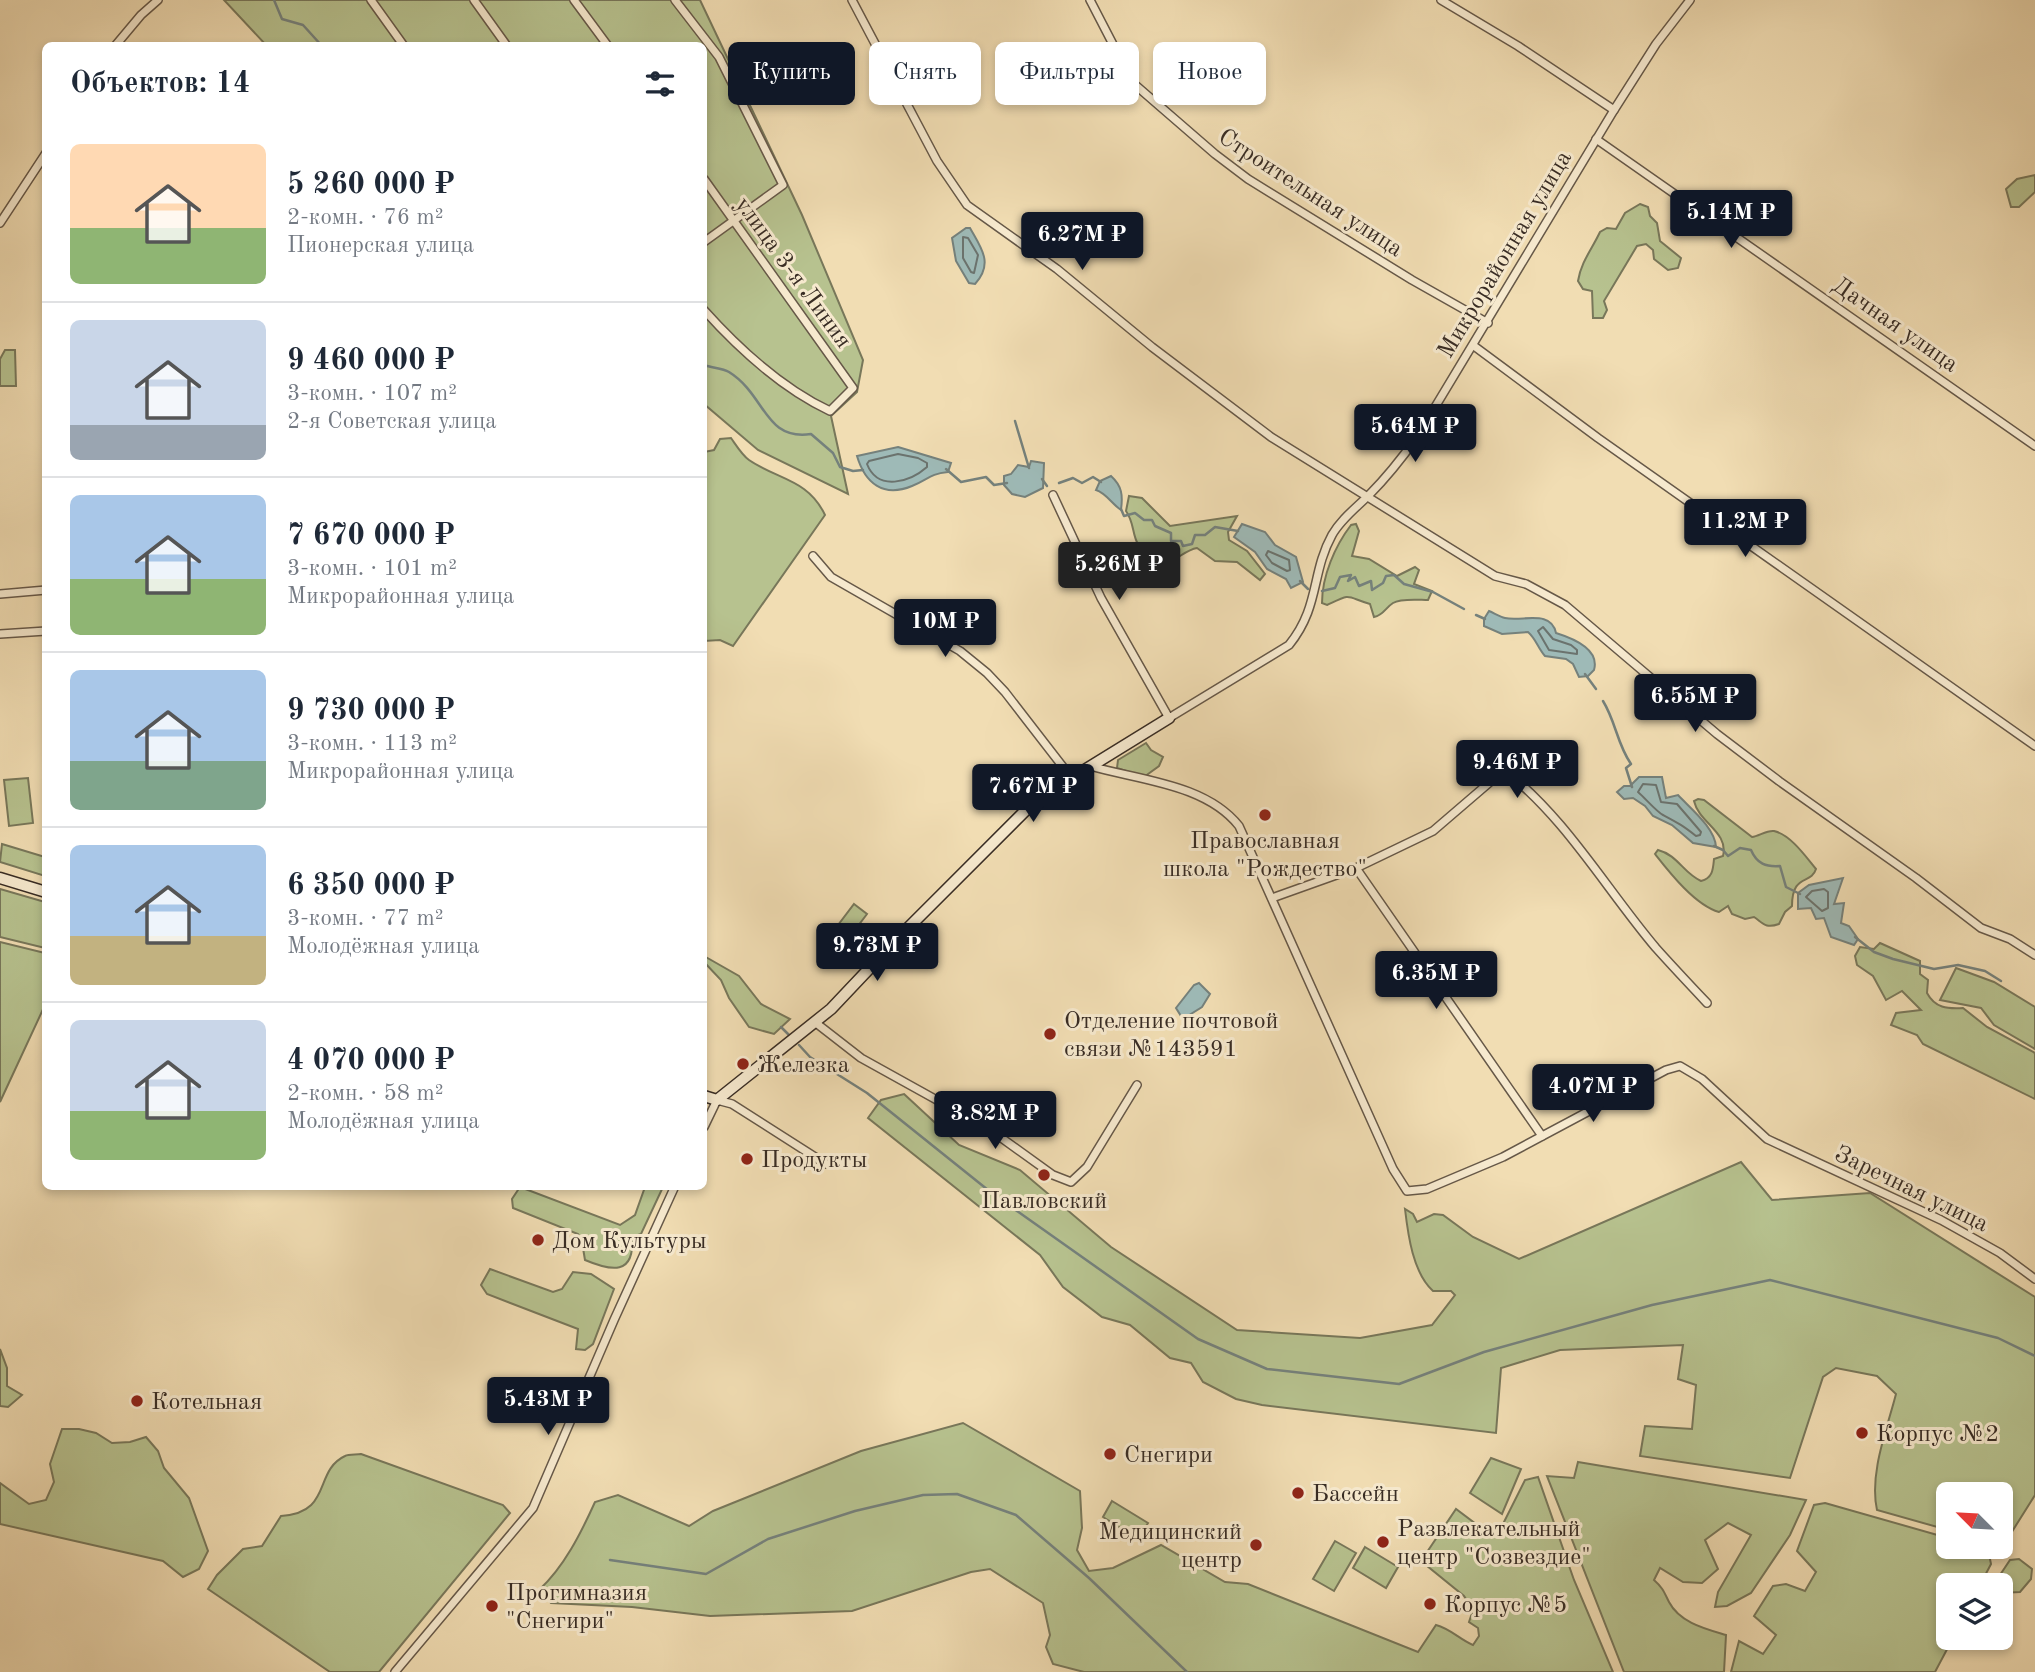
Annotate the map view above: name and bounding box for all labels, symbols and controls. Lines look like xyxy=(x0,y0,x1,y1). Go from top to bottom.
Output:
chip: Купить xyxy=(728,42,855,105)
chip: Снять xyxy=(869,42,981,105)
chip: Фильтры xyxy=(995,42,1139,105)
chip: Новое xyxy=(1153,42,1266,105)
icon: filters xyxy=(641,65,679,103)
text: Объектов: 14 xyxy=(70,69,250,99)
street label: Строительная улица xyxy=(1213,125,1407,262)
street label: Микрорайонная улица xyxy=(1434,147,1577,363)
text: 5 260 000 ₽ xyxy=(287,170,455,200)
icon: home xyxy=(126,172,210,256)
pin: 5.14M ₽ xyxy=(1666,190,1796,250)
street label: улица 3-я Линия xyxy=(730,193,855,353)
text: 5.14M ₽ xyxy=(1686,201,1776,224)
text: 2-комн. · 76 m² xyxy=(287,206,444,229)
pin: 6.27M ₽ xyxy=(1017,212,1147,272)
text: 6.27M ₽ xyxy=(1037,223,1127,246)
text: Пионерская улица xyxy=(287,234,474,257)
street label: Дачная улица xyxy=(1828,274,1962,378)
text: 9 460 000 ₽ xyxy=(287,346,455,376)
icon: home xyxy=(126,348,210,432)
text: 3-комн. · 107 m² xyxy=(287,382,457,405)
pin: 5.64M ₽ xyxy=(1350,405,1480,464)
text: 2-я Советская улица xyxy=(287,410,497,433)
text: 5.64M ₽ xyxy=(1370,415,1460,438)
pin: 11.2M ₽ xyxy=(1680,500,1810,559)
text: 11.2M ₽ xyxy=(1700,510,1790,533)
text: 7 670 000 ₽ xyxy=(287,521,455,551)
icon: home xyxy=(126,523,210,607)
pin: 5.26M ₽ xyxy=(1054,542,1184,602)
text: 5.26M ₽ xyxy=(1074,553,1164,576)
text: 3-комн. · 101 m² xyxy=(287,557,457,580)
text: Микрорайонная улица xyxy=(287,585,514,608)
pin: 10M ₽ xyxy=(896,600,994,659)
text: 10M ₽ xyxy=(910,610,980,633)
pin: 6.55M ₽ xyxy=(1630,674,1760,734)
text: 6.55M ₽ xyxy=(1650,685,1740,708)
text: 9 730 000 ₽ xyxy=(287,696,455,726)
icon: home xyxy=(126,698,210,782)
text: 3-комн. · 113 m² xyxy=(287,732,457,755)
pin: 9.46M ₽ xyxy=(1452,740,1582,800)
text: 9.46M ₽ xyxy=(1472,751,1562,774)
text: Микрорайонная улица xyxy=(287,760,514,783)
pin: 7.67M ₽ xyxy=(968,764,1098,824)
text: 7.67M ₽ xyxy=(988,775,1078,798)
marker: Православная школа "Рождество" xyxy=(1257,807,1273,823)
place label: Православная школа "Рождество" xyxy=(1163,830,1367,882)
text: 6 350 000 ₽ xyxy=(287,871,455,901)
icon: home xyxy=(126,873,210,957)
text: 3-комн. · 77 m² xyxy=(287,907,444,930)
pin: 9.73M ₽ xyxy=(812,923,942,983)
text: 9.73M ₽ xyxy=(832,934,922,957)
text: Молодёжная улица xyxy=(287,935,480,958)
pin: 6.35M ₽ xyxy=(1371,951,1501,1011)
text: 6.35M ₽ xyxy=(1391,962,1481,985)
place label: Отделение почтовой связи №143591 xyxy=(1064,1010,1279,1062)
marker: Отделение почтовой связи №143591 xyxy=(1042,1026,1058,1042)
text: 4 070 000 ₽ xyxy=(287,1046,455,1076)
icon: home xyxy=(126,1048,210,1132)
place label: Железка xyxy=(757,1054,850,1078)
marker: Железка xyxy=(735,1056,751,1072)
pin: 4.07M ₽ xyxy=(1528,1064,1658,1124)
text: 4.07M ₽ xyxy=(1548,1075,1638,1098)
text: 2-комн. · 58 m² xyxy=(287,1082,444,1105)
pin: 3.82M ₽ xyxy=(930,1092,1060,1151)
text: 3.82M ₽ xyxy=(950,1102,1040,1125)
text: Молодёжная улица xyxy=(287,1110,480,1133)
street label: Заречная улица xyxy=(1830,1142,1992,1237)
place label: Продукты xyxy=(761,1149,867,1173)
marker: Продукты xyxy=(739,1151,755,1167)
marker: Павловский xyxy=(1036,1167,1052,1183)
place label: Павловский xyxy=(981,1190,1107,1214)
place label: Дом Культуры xyxy=(552,1230,707,1254)
marker: Дом Культуры xyxy=(530,1232,546,1248)
pin: 5.43M ₽ xyxy=(483,1378,613,1437)
text: 5.43M ₽ xyxy=(503,1388,593,1411)
place label: Котельная xyxy=(151,1391,262,1415)
marker: Котельная xyxy=(129,1393,145,1409)
place label: Корпус №2 xyxy=(1876,1423,1999,1447)
marker: Корпус №2 xyxy=(1854,1425,1870,1441)
place label: Снегири xyxy=(1124,1444,1213,1468)
marker: Снегири xyxy=(1102,1446,1118,1462)
north arrow xyxy=(1936,1482,2012,1559)
map controls xyxy=(1936,1482,2013,1650)
place label: Бассейн xyxy=(1312,1483,1399,1507)
marker: Бассейн xyxy=(1290,1485,1306,1501)
place label: Развлекательный центр "Созвездие" xyxy=(1397,1518,1591,1570)
place label: Медицинский центр xyxy=(1099,1521,1242,1573)
marker: Развлекательный центр "Созвездие" xyxy=(1375,1534,1391,1550)
marker: Медицинский центр xyxy=(1248,1537,1264,1553)
button: layers xyxy=(1936,1573,2013,1650)
place label: Прогимназия "Снегири" xyxy=(506,1582,647,1634)
place label: Корпус №5 xyxy=(1444,1594,1567,1618)
marker: Корпус №5 xyxy=(1422,1596,1438,1612)
marker: Прогимназия "Снегири" xyxy=(484,1598,500,1614)

